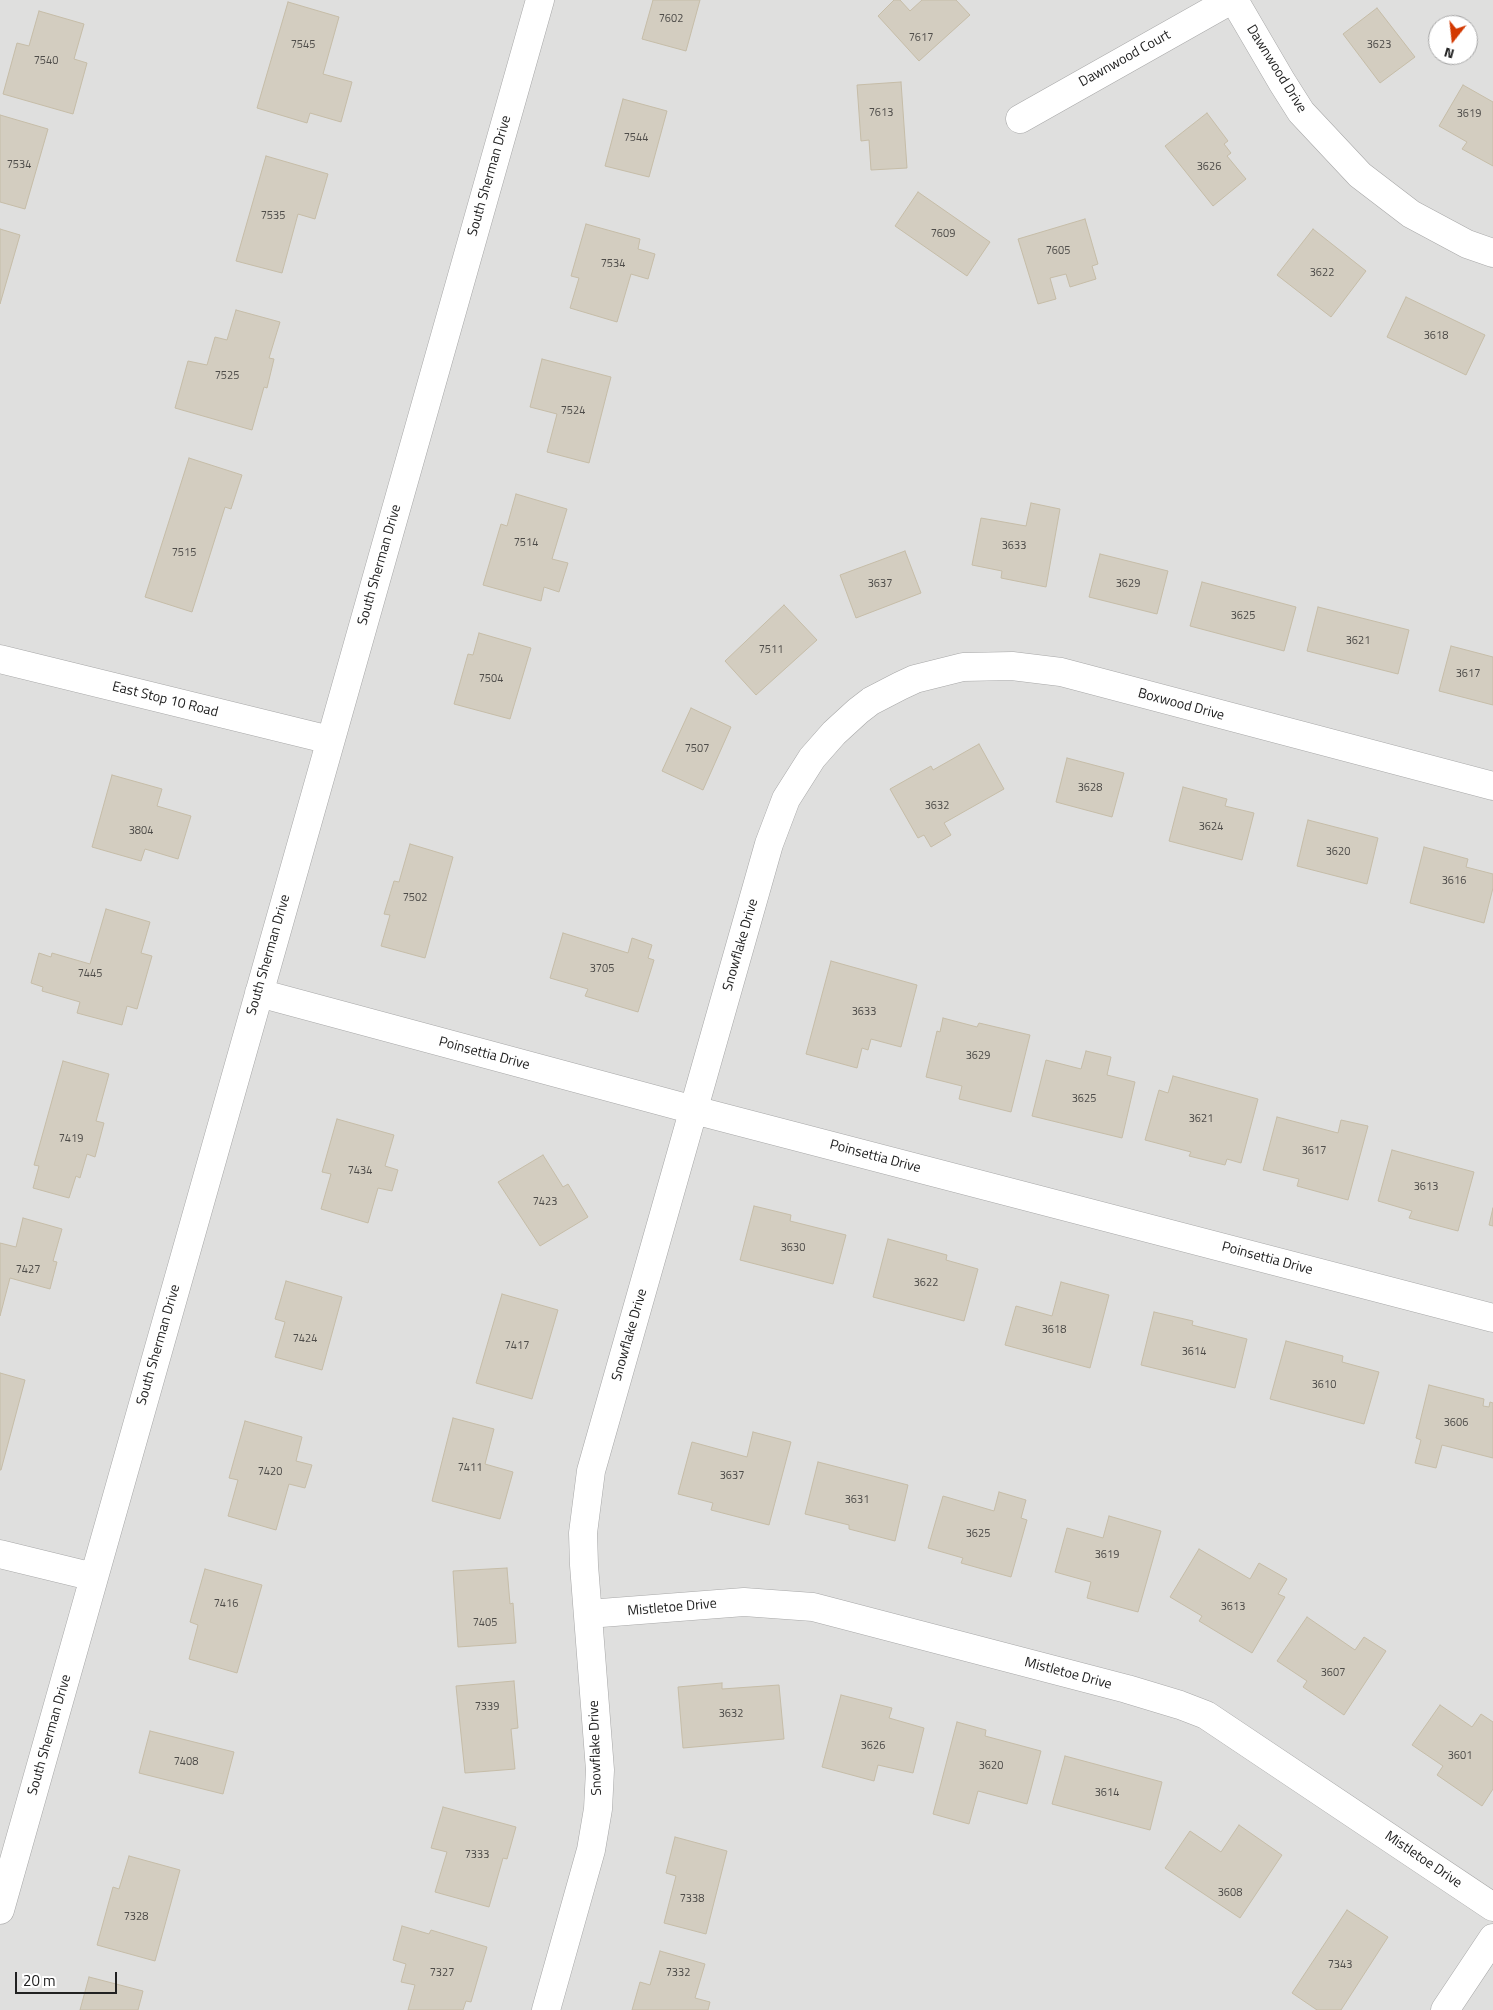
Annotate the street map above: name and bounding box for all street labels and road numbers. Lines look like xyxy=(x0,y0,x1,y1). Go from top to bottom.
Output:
street label: Dawnwood Drive xyxy=(1242,22,1310,116)
street label: Dawnwood Court xyxy=(1076,27,1174,91)
street label: South Sherman Drive xyxy=(465,114,515,238)
street label: South Sherman Drive xyxy=(355,503,405,627)
street label: East Stop 10 Road xyxy=(110,679,220,721)
street label: Boxwood Drive xyxy=(1136,685,1226,725)
street label: South Sherman Drive xyxy=(244,893,294,1017)
street label: Snowflake Drive xyxy=(720,897,762,993)
street label: Poinsettia Drive xyxy=(437,1034,531,1074)
street label: Poinsettia Drive xyxy=(828,1137,922,1177)
street label: Poinsettia Drive xyxy=(1220,1239,1314,1279)
street label: South Sherman Drive xyxy=(134,1283,184,1407)
street label: Snowflake Drive xyxy=(609,1287,651,1383)
street label: Mistletoe Drive xyxy=(627,1596,717,1620)
street label: Mistletoe Drive xyxy=(1023,1654,1113,1694)
street label: South Sherman Drive xyxy=(25,1673,75,1797)
street label: Snowflake Drive xyxy=(586,1700,606,1796)
street label: Mistletoe Drive xyxy=(1381,1828,1465,1892)

